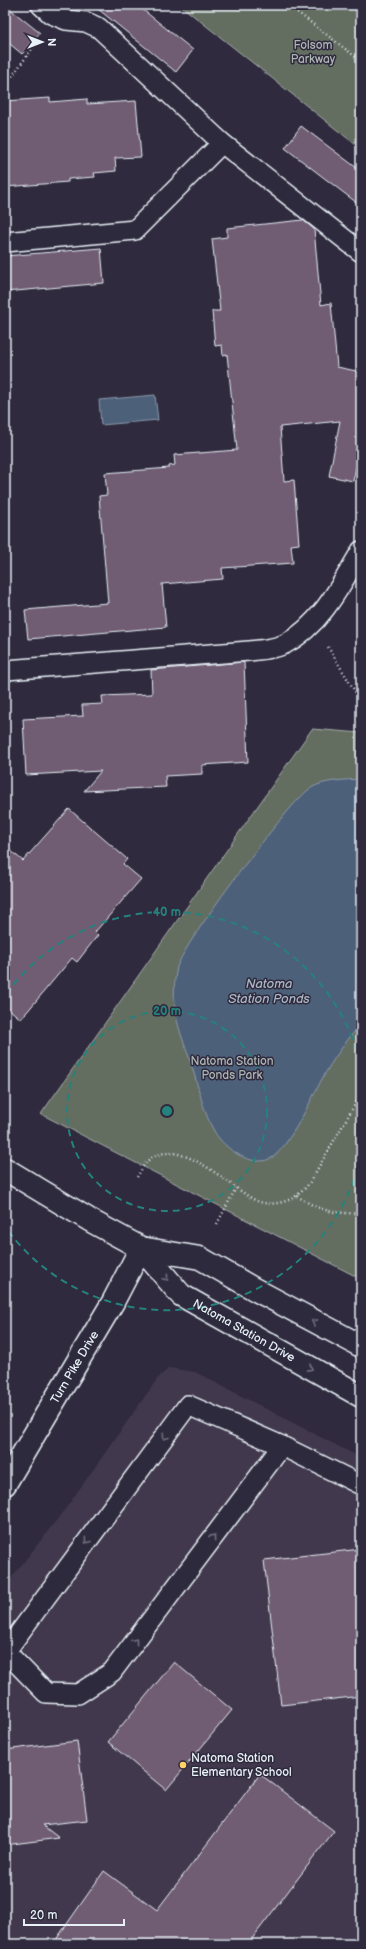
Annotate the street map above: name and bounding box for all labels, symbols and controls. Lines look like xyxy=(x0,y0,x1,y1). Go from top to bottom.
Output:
north arrow xyxy=(22,22,62,62)
text: N xyxy=(45,38,58,46)
park label: Folsom Parkway xyxy=(291,38,336,67)
text: 40 m xyxy=(153,905,181,920)
water label: Natoma Station Ponds xyxy=(228,976,310,1007)
text: 20 m xyxy=(153,1004,181,1019)
park label: Natoma Station Ponds Park xyxy=(190,1054,274,1083)
centre of rings xyxy=(160,1104,174,1118)
one-way arrow xyxy=(161,1273,168,1280)
street label: Natoma Station Drive xyxy=(190,1296,297,1365)
one-way arrow xyxy=(311,1319,318,1326)
street label: Turn Pike Drive xyxy=(47,1328,102,1406)
one-way arrow xyxy=(306,1364,314,1371)
one-way arrow xyxy=(163,1432,170,1439)
one-way arrow xyxy=(209,1534,216,1541)
one-way arrow xyxy=(85,1537,92,1544)
one-way arrow xyxy=(130,1638,137,1645)
place label: Natoma Station Elementary School xyxy=(191,1751,292,1780)
marker: Natoma Station Elementary School xyxy=(178,1760,188,1770)
scale bar xyxy=(24,1901,124,1927)
text: 20 m xyxy=(30,1908,57,1923)

